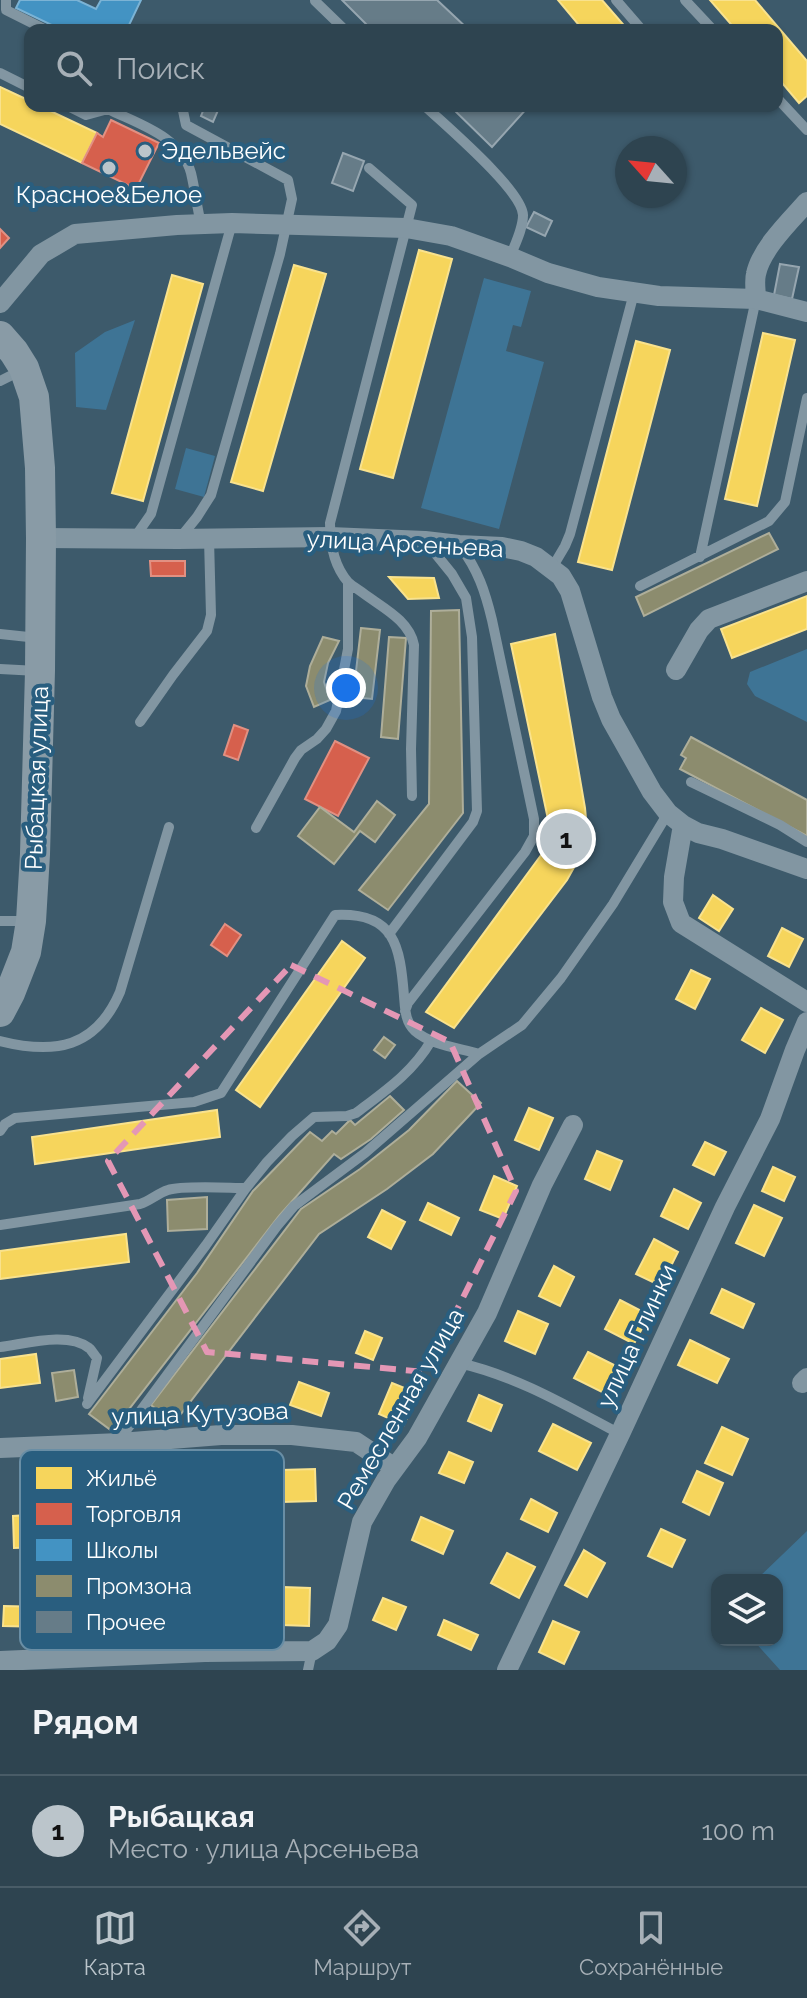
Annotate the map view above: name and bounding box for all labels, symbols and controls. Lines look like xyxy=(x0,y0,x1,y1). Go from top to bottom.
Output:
search box xyxy=(24,24,783,112)
icon: search xyxy=(52,46,96,90)
text: Поиск xyxy=(116,51,205,86)
place label: Эдельвейс xyxy=(161,136,286,165)
north arrow xyxy=(615,136,687,208)
marker: Эдельвейс xyxy=(136,142,154,160)
marker: Красное&Белое xyxy=(100,159,118,177)
place label: Красное&Белое xyxy=(16,180,202,209)
street label: улица Арсеньева xyxy=(306,524,504,563)
your location xyxy=(326,668,366,708)
street label: Рыбацкая улица xyxy=(19,685,54,870)
pin: 1 xyxy=(540,809,592,869)
street label: улица Глинки xyxy=(591,1259,682,1412)
street label: Ремесленная улица xyxy=(331,1303,470,1515)
street label: улица Кутузова xyxy=(111,1396,289,1431)
legend xyxy=(20,1450,284,1650)
text: Жильё xyxy=(86,1465,157,1491)
text: Торговля xyxy=(86,1501,181,1527)
text: Школы xyxy=(86,1537,158,1563)
text: Промзона xyxy=(86,1573,192,1599)
map controls xyxy=(711,1574,783,1646)
button: layers xyxy=(711,1574,783,1646)
text: Прочее xyxy=(86,1609,166,1635)
text: Рядом xyxy=(32,1702,139,1742)
text: Рыбацкая xyxy=(108,1799,255,1834)
text: 1 xyxy=(52,1816,64,1846)
text: 100 m xyxy=(702,1816,775,1846)
text: Место · улица Арсеньева xyxy=(108,1834,419,1864)
tab: Карта xyxy=(84,1906,146,1980)
tab: Маршрут xyxy=(313,1906,411,1980)
tab: Сохранённые xyxy=(579,1906,723,1980)

